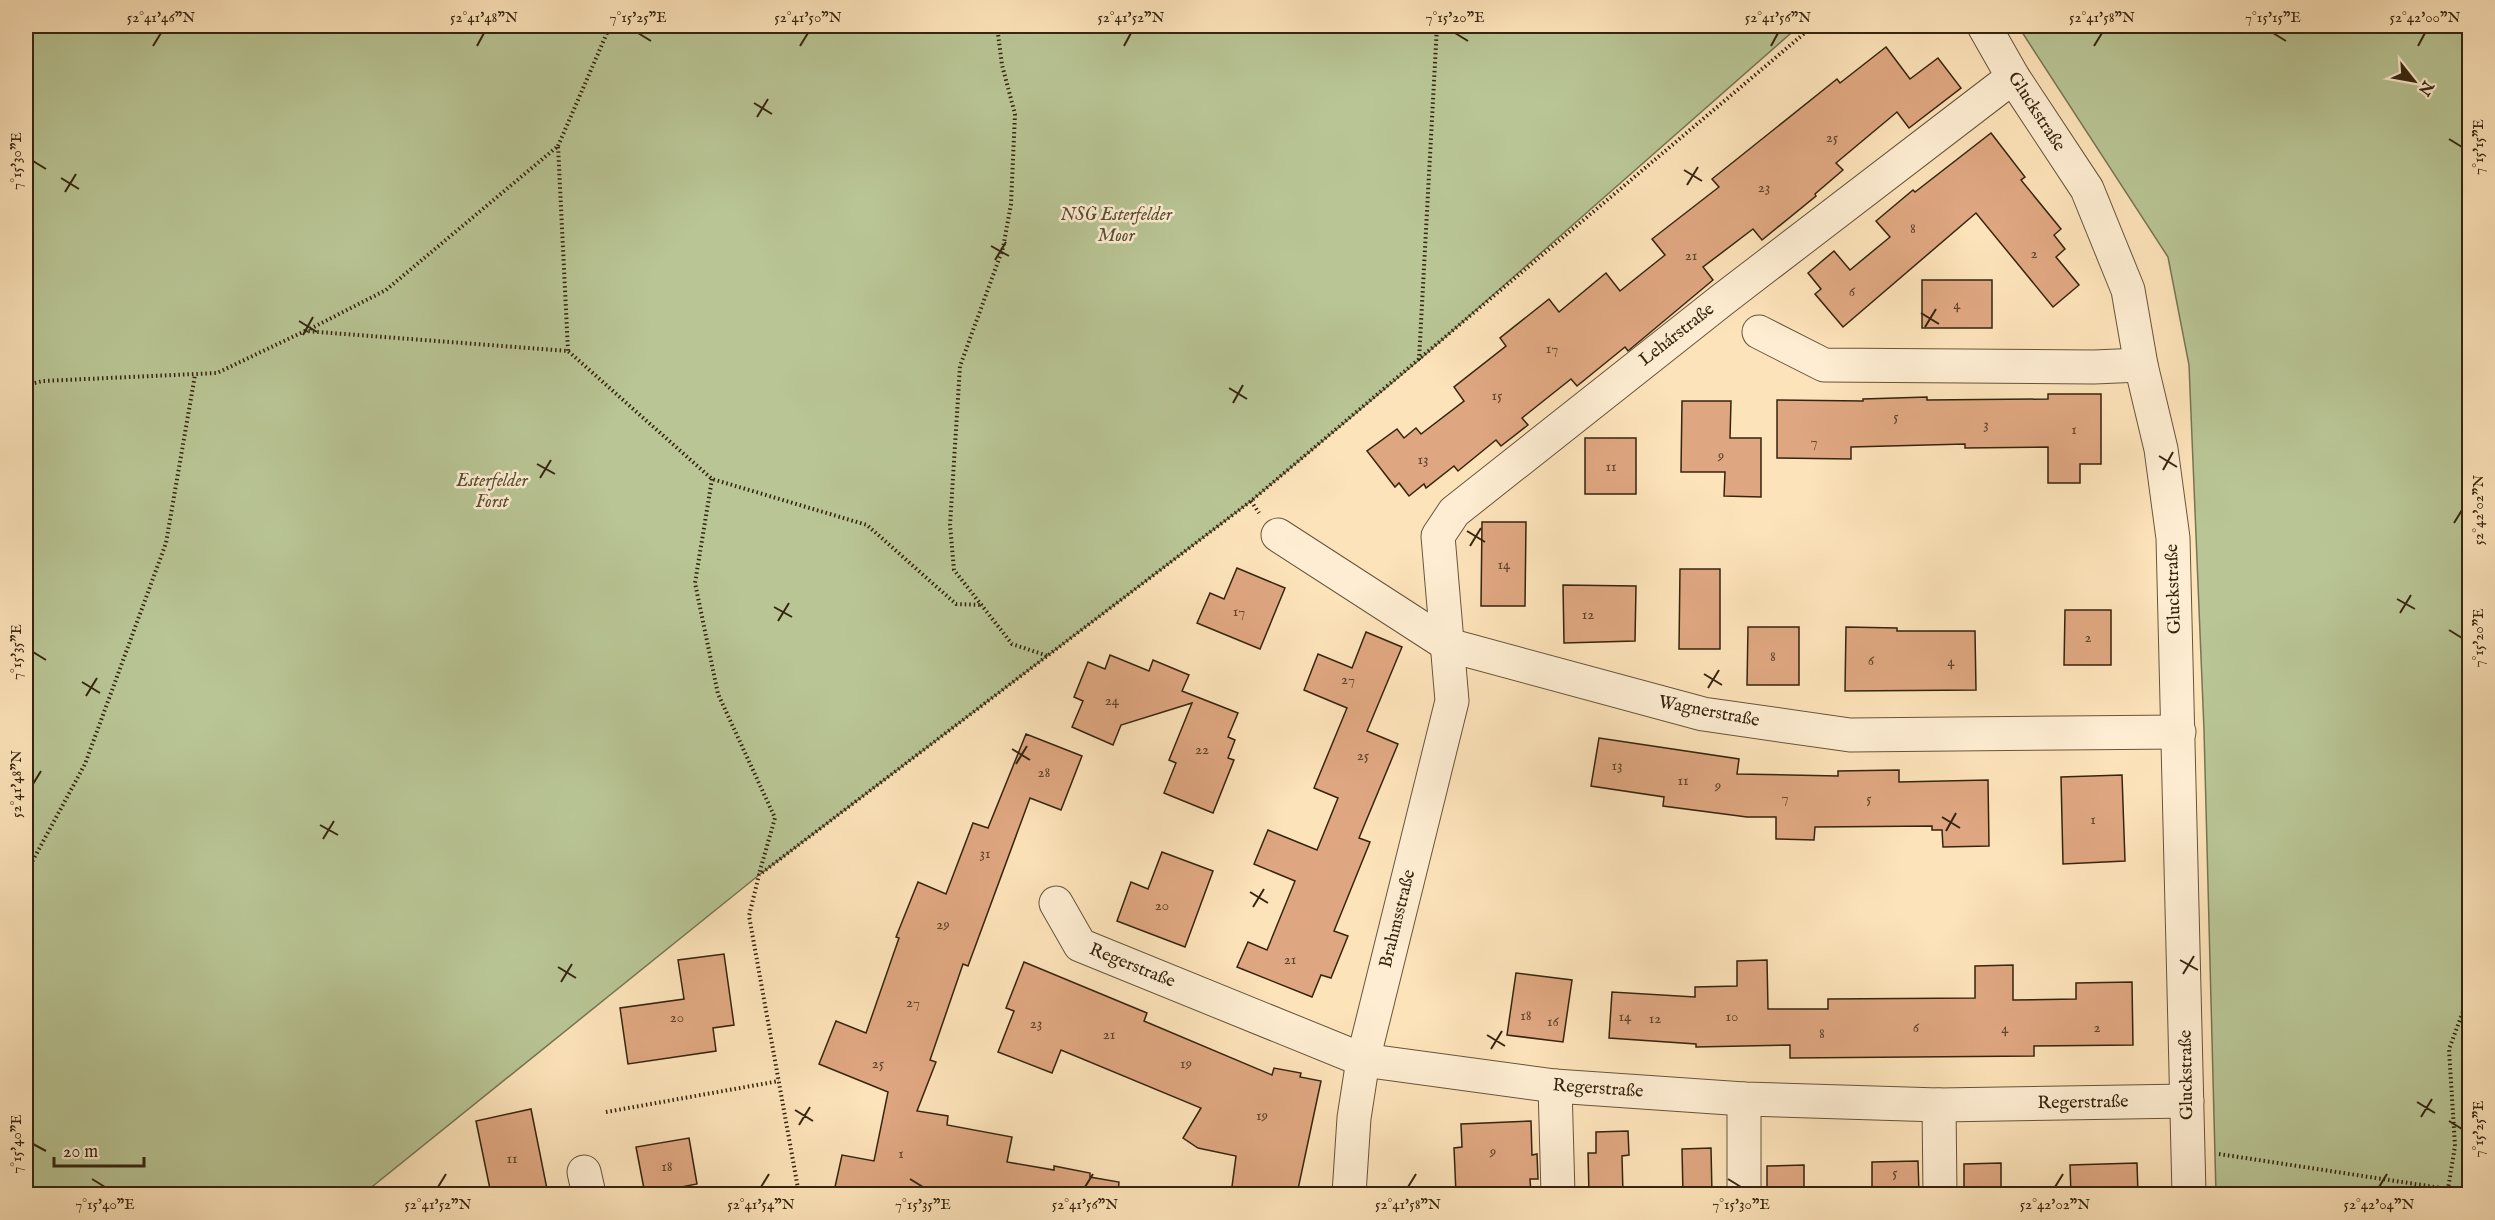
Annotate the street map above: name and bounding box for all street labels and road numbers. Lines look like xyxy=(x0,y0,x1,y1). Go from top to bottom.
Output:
street label: Gluckstraße xyxy=(2002,68,2070,156)
street label: Lehárstraße xyxy=(1635,298,1719,372)
street label: Gluckstraße xyxy=(2161,543,2187,635)
street label: Wagnerstraße xyxy=(1657,691,1761,733)
street label: Brahmsstraße xyxy=(1375,867,1421,971)
street label: Regerstraße xyxy=(1086,938,1178,994)
street label: Gluckstraße xyxy=(2175,1030,2199,1120)
street label: Regerstraße xyxy=(1552,1074,1644,1104)
street label: Regerstraße xyxy=(2037,1091,2129,1115)

